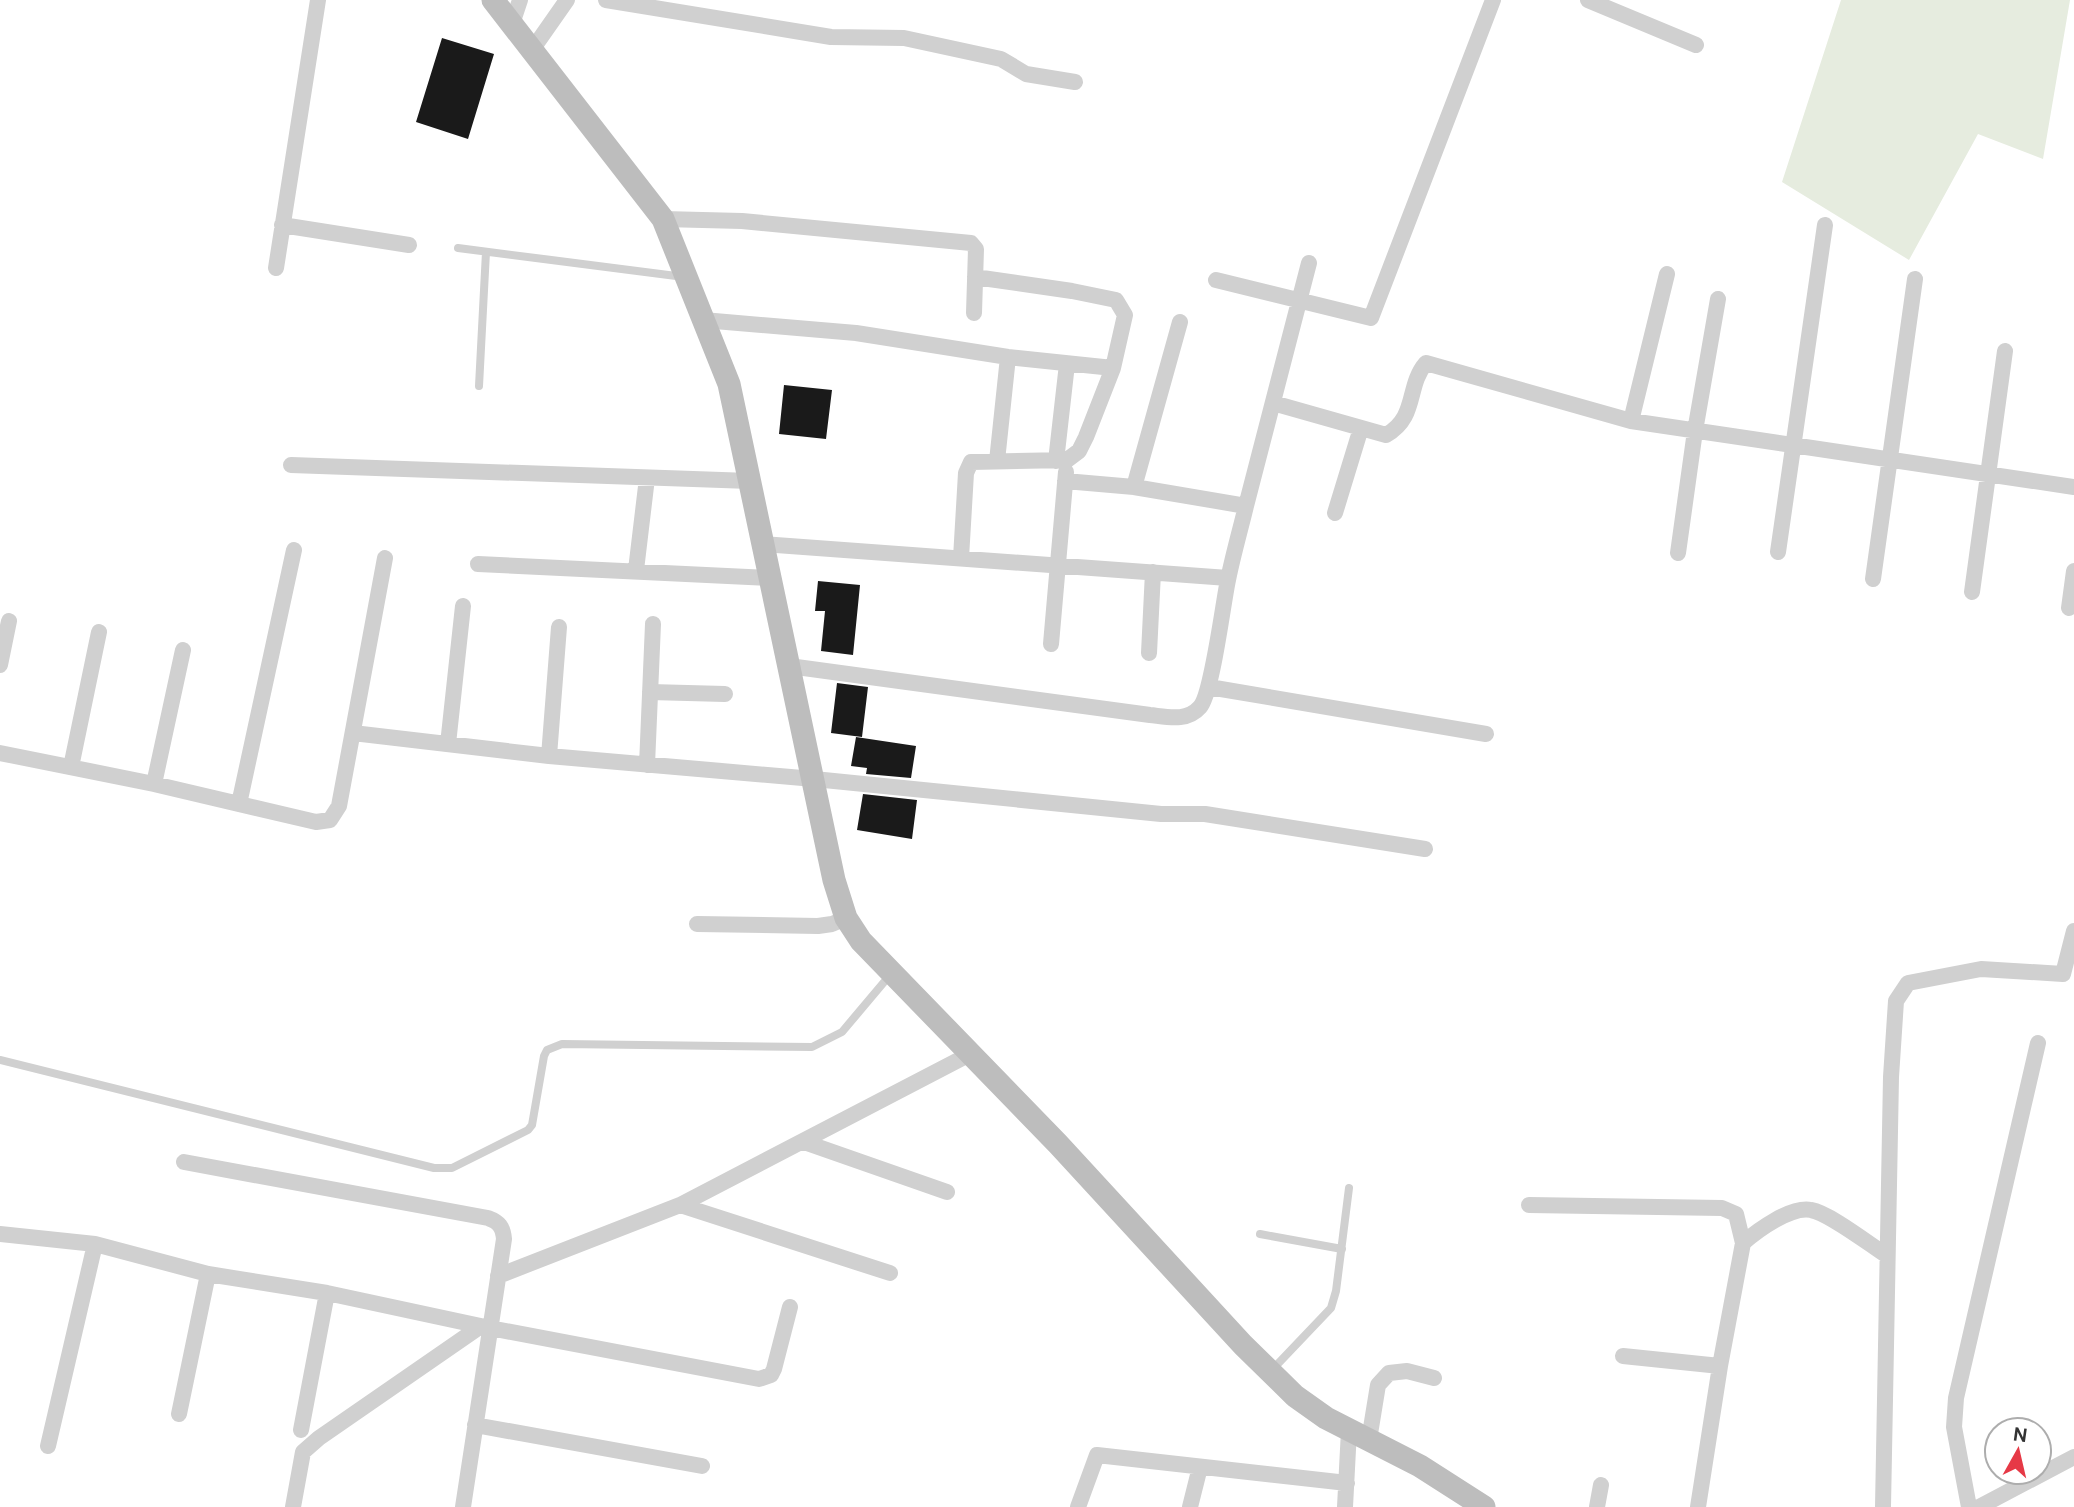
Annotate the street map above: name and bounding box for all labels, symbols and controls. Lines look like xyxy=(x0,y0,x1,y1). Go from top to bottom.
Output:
north arrow xyxy=(1983,1416,2053,1486)
text: N xyxy=(2012,1421,2029,1448)

